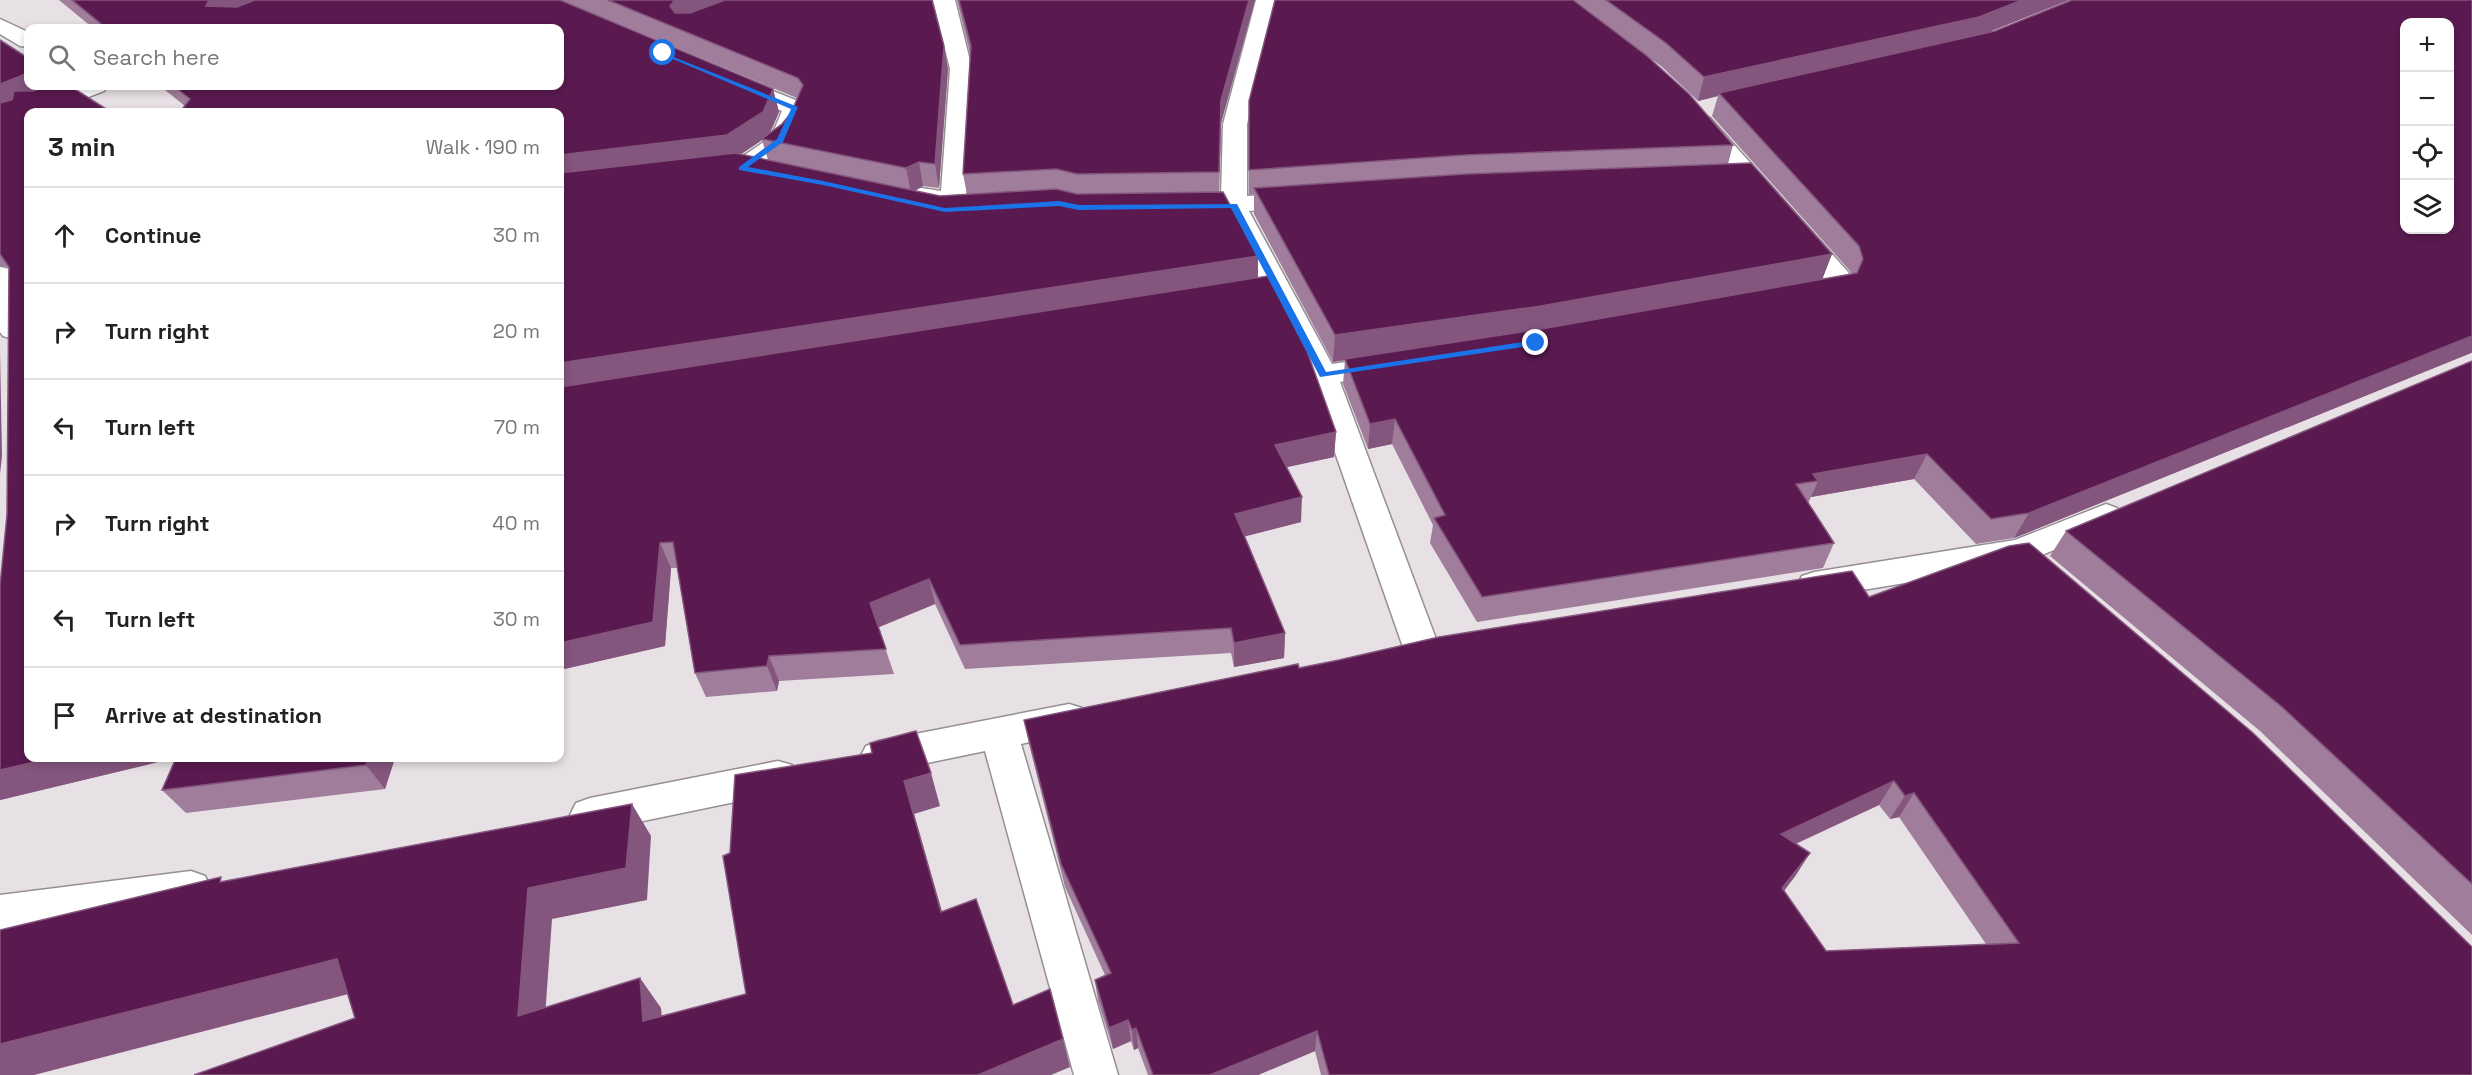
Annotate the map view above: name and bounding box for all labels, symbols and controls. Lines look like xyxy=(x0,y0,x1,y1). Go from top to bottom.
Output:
map controls xyxy=(2400,18,2454,234)
button: + xyxy=(2400,18,2454,72)
search box xyxy=(24,24,564,90)
route start xyxy=(649,39,675,65)
icon: search xyxy=(45,41,78,74)
text: Search here xyxy=(93,43,220,71)
button: − xyxy=(2400,72,2454,126)
button: locate xyxy=(2400,126,2454,180)
text: 3 min xyxy=(48,130,116,164)
text: Walk · 190 m xyxy=(426,134,540,160)
button: layers xyxy=(2400,180,2454,234)
icon: ahead xyxy=(48,219,81,252)
text: Continue xyxy=(105,221,201,249)
text: 30 m xyxy=(493,222,540,248)
icon: right xyxy=(48,315,81,348)
text: Turn right xyxy=(105,317,210,345)
text: 20 m xyxy=(493,318,540,344)
route end xyxy=(1522,329,1548,355)
icon: left xyxy=(48,411,81,444)
text: Turn left xyxy=(105,413,195,441)
text: 70 m xyxy=(494,414,540,440)
icon: right xyxy=(48,507,81,540)
text: Turn right xyxy=(105,509,210,537)
text: 40 m xyxy=(492,510,540,536)
icon: left xyxy=(48,603,81,636)
text: Turn left xyxy=(105,605,195,633)
text: 30 m xyxy=(493,606,540,632)
icon: arrive xyxy=(48,699,81,732)
text: Arrive at destination xyxy=(105,701,322,729)

